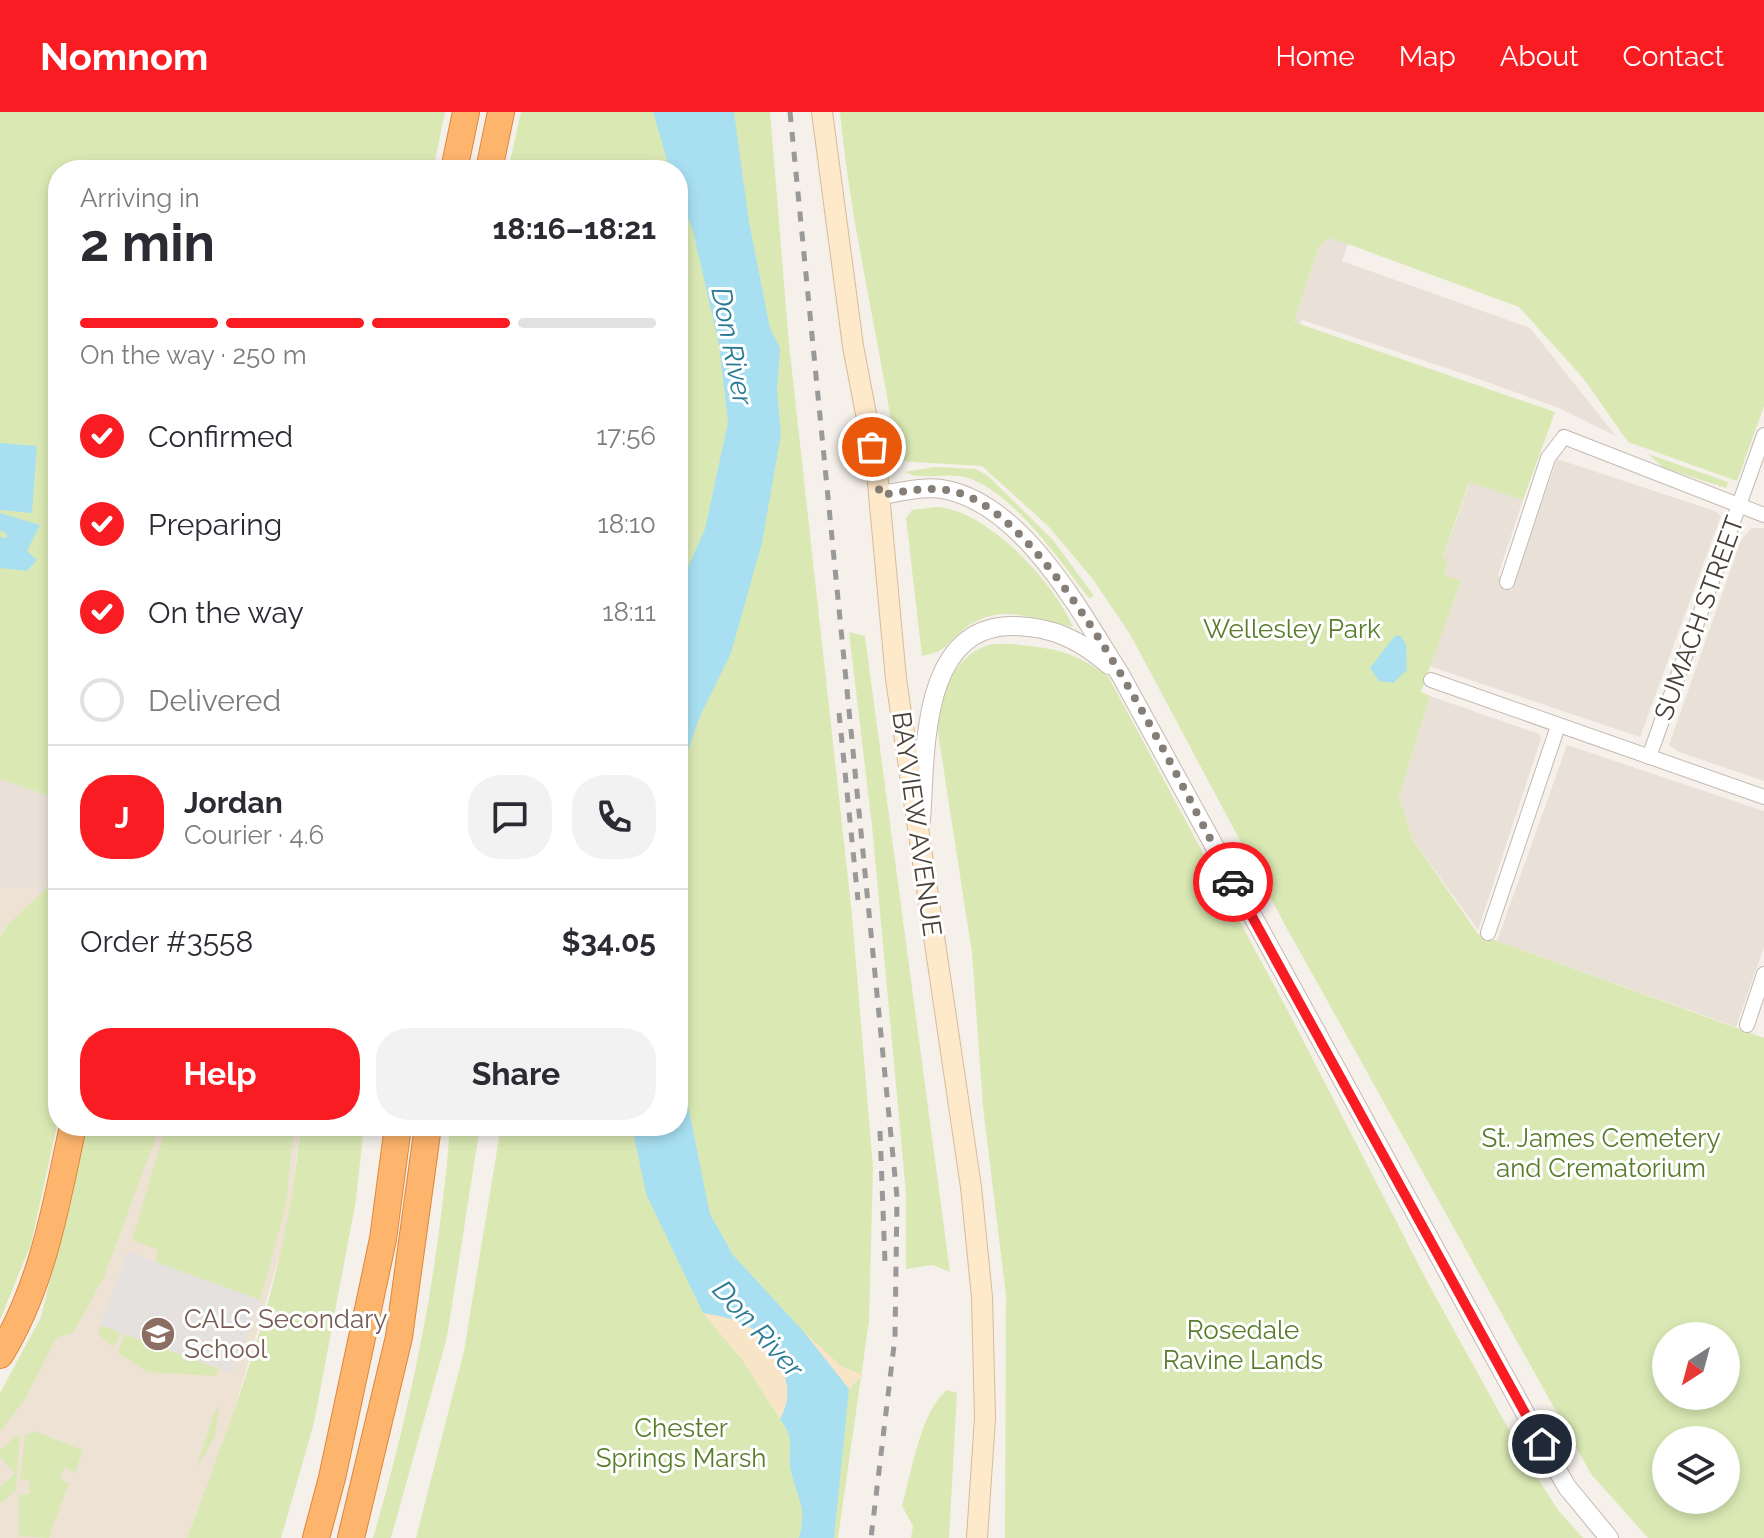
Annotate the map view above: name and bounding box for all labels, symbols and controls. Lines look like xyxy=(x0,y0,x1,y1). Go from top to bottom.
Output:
text: Nomnom xyxy=(40,34,208,79)
text: Home xyxy=(1275,40,1355,73)
text: Map xyxy=(1399,40,1456,73)
text: About xyxy=(1500,40,1579,73)
text: Contact xyxy=(1623,40,1724,73)
text: Arriving in xyxy=(80,183,200,213)
text: 18:16–18:21 xyxy=(492,211,656,246)
text: 2 min xyxy=(80,212,215,273)
water label: Don River xyxy=(704,284,760,409)
text: On the way · 250 m xyxy=(80,340,307,370)
pin xyxy=(838,413,906,481)
icon: check xyxy=(80,414,124,458)
text: Confirmed xyxy=(148,419,293,454)
text: 17:56 xyxy=(596,421,656,451)
icon: bag xyxy=(850,425,894,469)
icon: check xyxy=(80,502,124,546)
text: Preparing xyxy=(148,507,282,542)
text: 18:10 xyxy=(598,509,656,539)
street label: SUMACH STREET xyxy=(1648,512,1750,724)
icon: check xyxy=(80,590,124,634)
text: On the way xyxy=(148,595,304,630)
text: 18:11 xyxy=(602,597,656,627)
park label: Wellesley Park xyxy=(1203,614,1381,644)
text: Delivered xyxy=(148,683,281,718)
street label: BAYVIEW AVENUE xyxy=(886,710,948,938)
button: chat xyxy=(468,775,552,859)
button: phone xyxy=(572,775,656,859)
text: Jordan xyxy=(184,785,283,820)
text: J xyxy=(115,800,129,835)
text: Courier · 4.6 xyxy=(184,820,324,850)
courier xyxy=(1193,842,1273,922)
icon: car xyxy=(1211,860,1255,904)
text: Order #3558 xyxy=(80,924,253,959)
text: $34.05 xyxy=(561,924,656,959)
button: Help xyxy=(80,1028,360,1120)
button: Share xyxy=(376,1028,656,1120)
park label: St. James Cemetery and Crematorium xyxy=(1482,1123,1721,1183)
water label: Don River xyxy=(706,1274,811,1385)
place label: CALC Secondary School xyxy=(184,1304,387,1364)
school or university icon: CALC Secondary School xyxy=(139,1315,177,1353)
park label: Rosedale Ravine Lands xyxy=(1163,1315,1323,1375)
north arrow xyxy=(1652,1322,1740,1410)
map controls xyxy=(1652,1322,1740,1514)
pin xyxy=(1508,1410,1576,1478)
park label: Chester Springs Marsh xyxy=(596,1413,766,1473)
icon: home xyxy=(1520,1422,1564,1466)
button: layers xyxy=(1652,1426,1740,1514)

